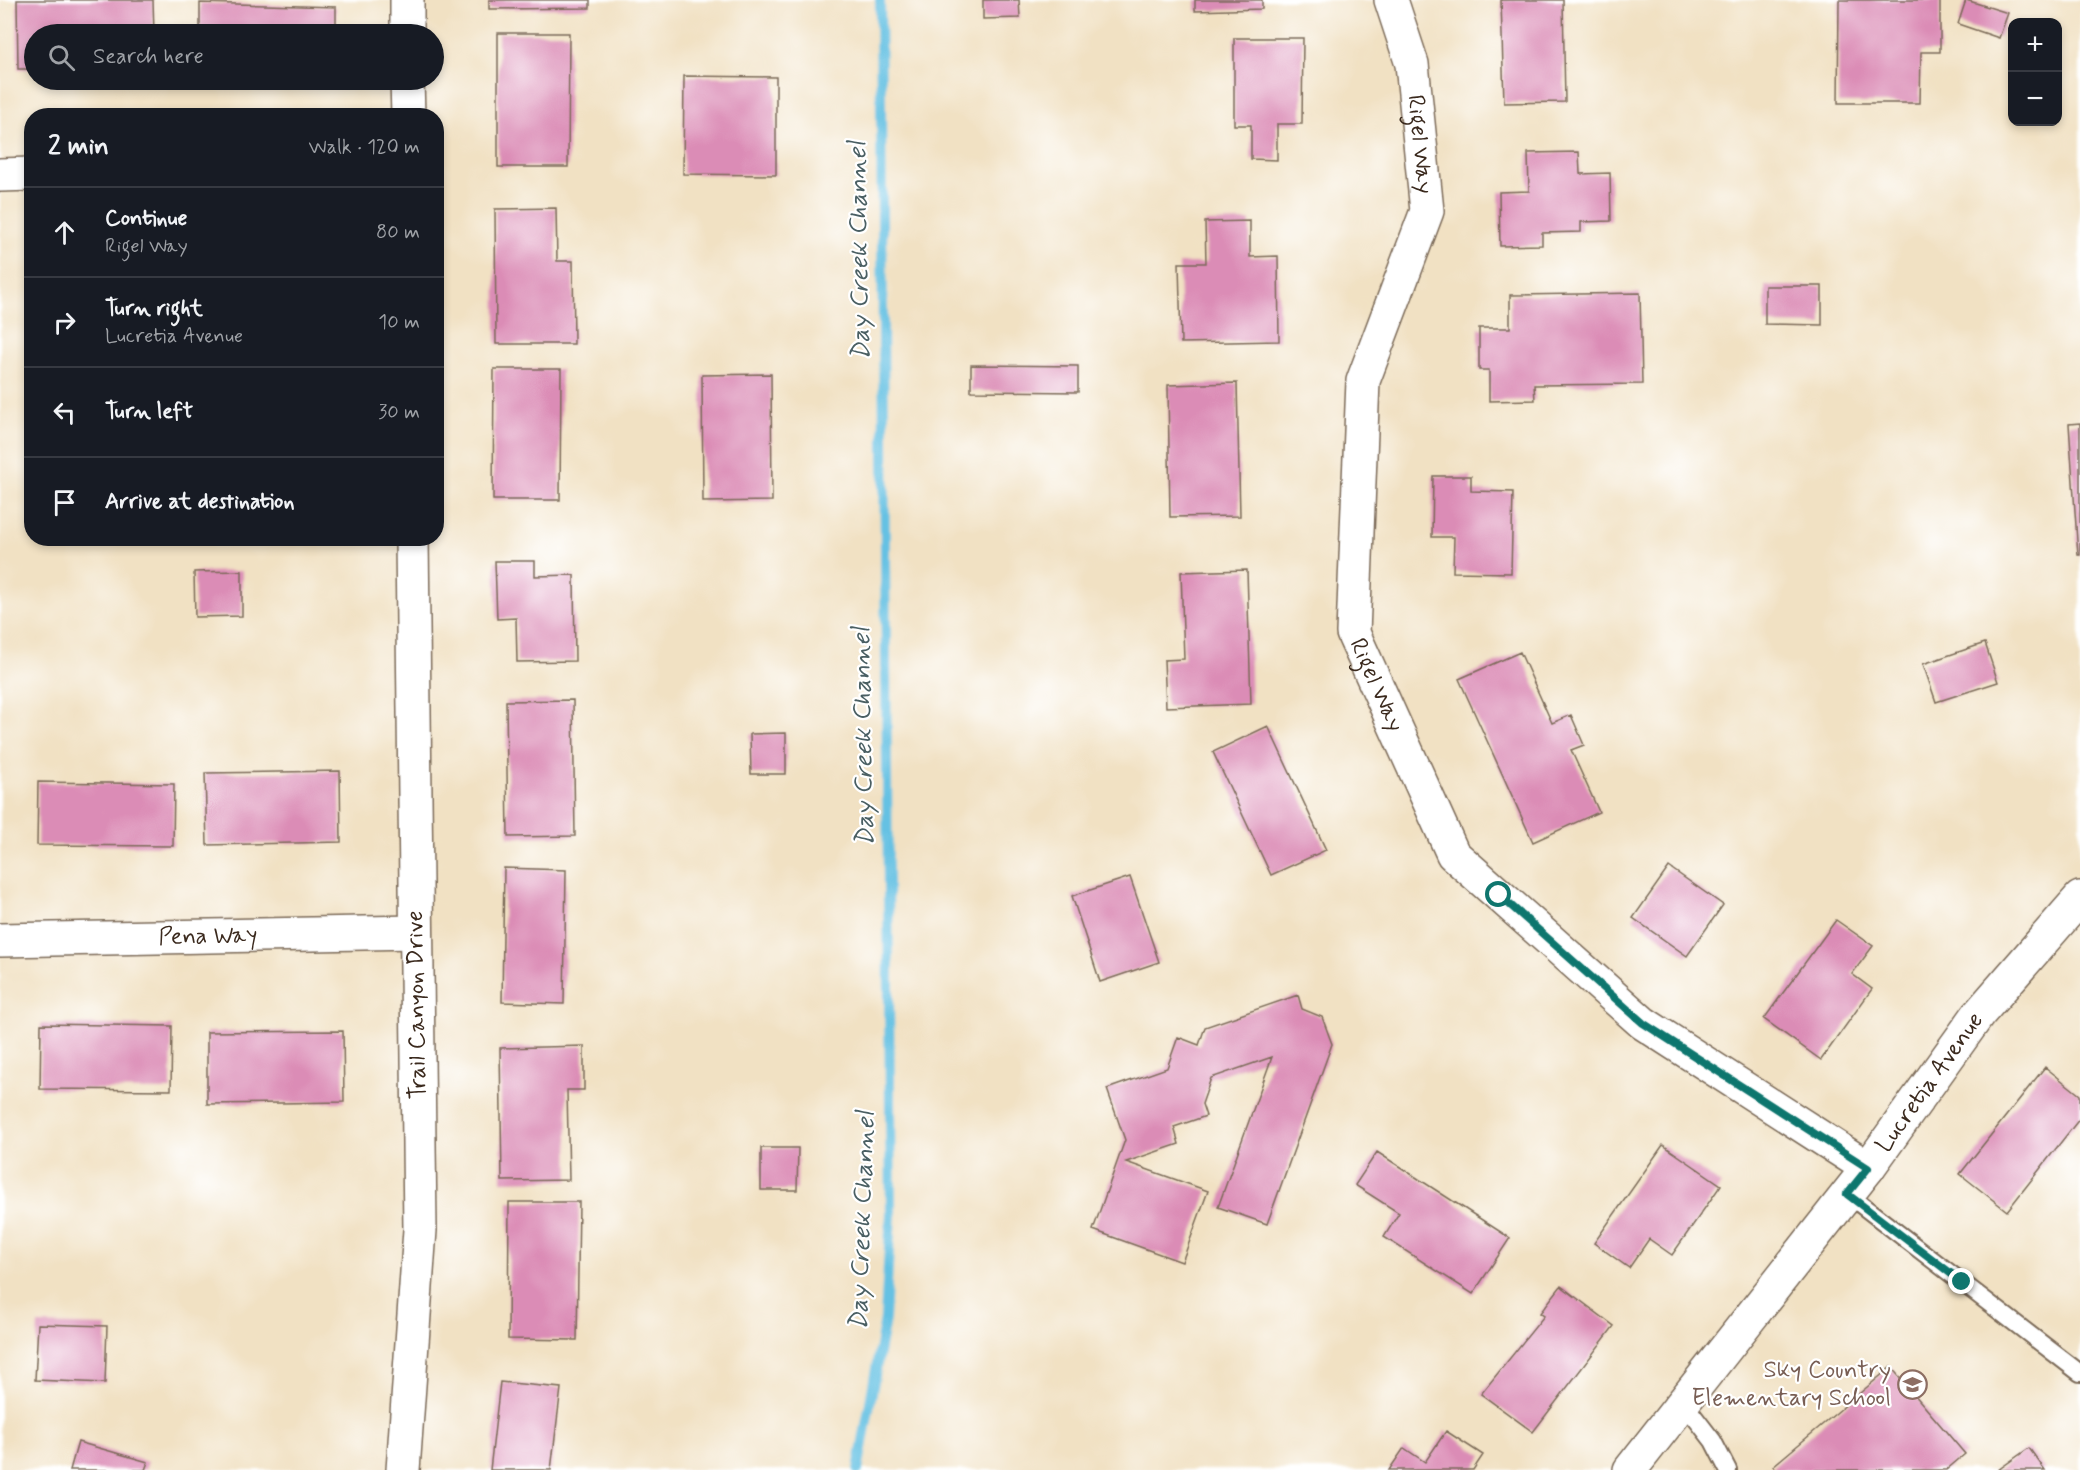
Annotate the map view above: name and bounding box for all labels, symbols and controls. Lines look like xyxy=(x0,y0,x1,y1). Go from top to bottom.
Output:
map controls xyxy=(2008,18,2062,126)
button: + xyxy=(2008,18,2062,72)
search box xyxy=(24,24,444,90)
icon: search xyxy=(45,41,78,74)
text: Search here xyxy=(93,43,204,71)
button: − xyxy=(2008,72,2062,126)
street label: Rigel Way xyxy=(1399,93,1441,195)
text: 2 min xyxy=(48,130,109,164)
text: Walk · 120 m xyxy=(309,134,420,161)
water label: Day Creek Channel xyxy=(841,140,879,361)
text: Continue xyxy=(105,205,187,233)
icon: ahead xyxy=(48,216,81,249)
text: 80 m xyxy=(376,219,420,246)
text: Rigel Way xyxy=(105,233,188,260)
text: Turn right xyxy=(105,295,203,323)
icon: right xyxy=(48,306,81,339)
text: 10 m xyxy=(378,309,420,336)
text: Lucretia Avenue xyxy=(105,323,243,350)
icon: left xyxy=(48,396,81,429)
text: Turn left xyxy=(105,398,193,426)
text: 30 m xyxy=(378,399,420,426)
icon: arrive xyxy=(48,486,81,519)
text: Arrive at destination xyxy=(105,488,295,516)
water label: Day Creek Channel xyxy=(845,626,883,847)
street label: Rigel Way xyxy=(1342,633,1411,737)
route start xyxy=(1485,881,1511,907)
street label: Trail Canyon Drive xyxy=(400,910,434,1100)
street label: Pena Way xyxy=(158,920,258,952)
street label: Lucretia Avenue xyxy=(1869,1006,1990,1159)
water label: Day Creek Channel xyxy=(842,1109,884,1331)
route end xyxy=(1948,1268,1974,1294)
place label: Sky Country Elementary School xyxy=(1692,1355,1891,1414)
school or university icon: Sky Country Elementary School xyxy=(1896,1368,1928,1400)

